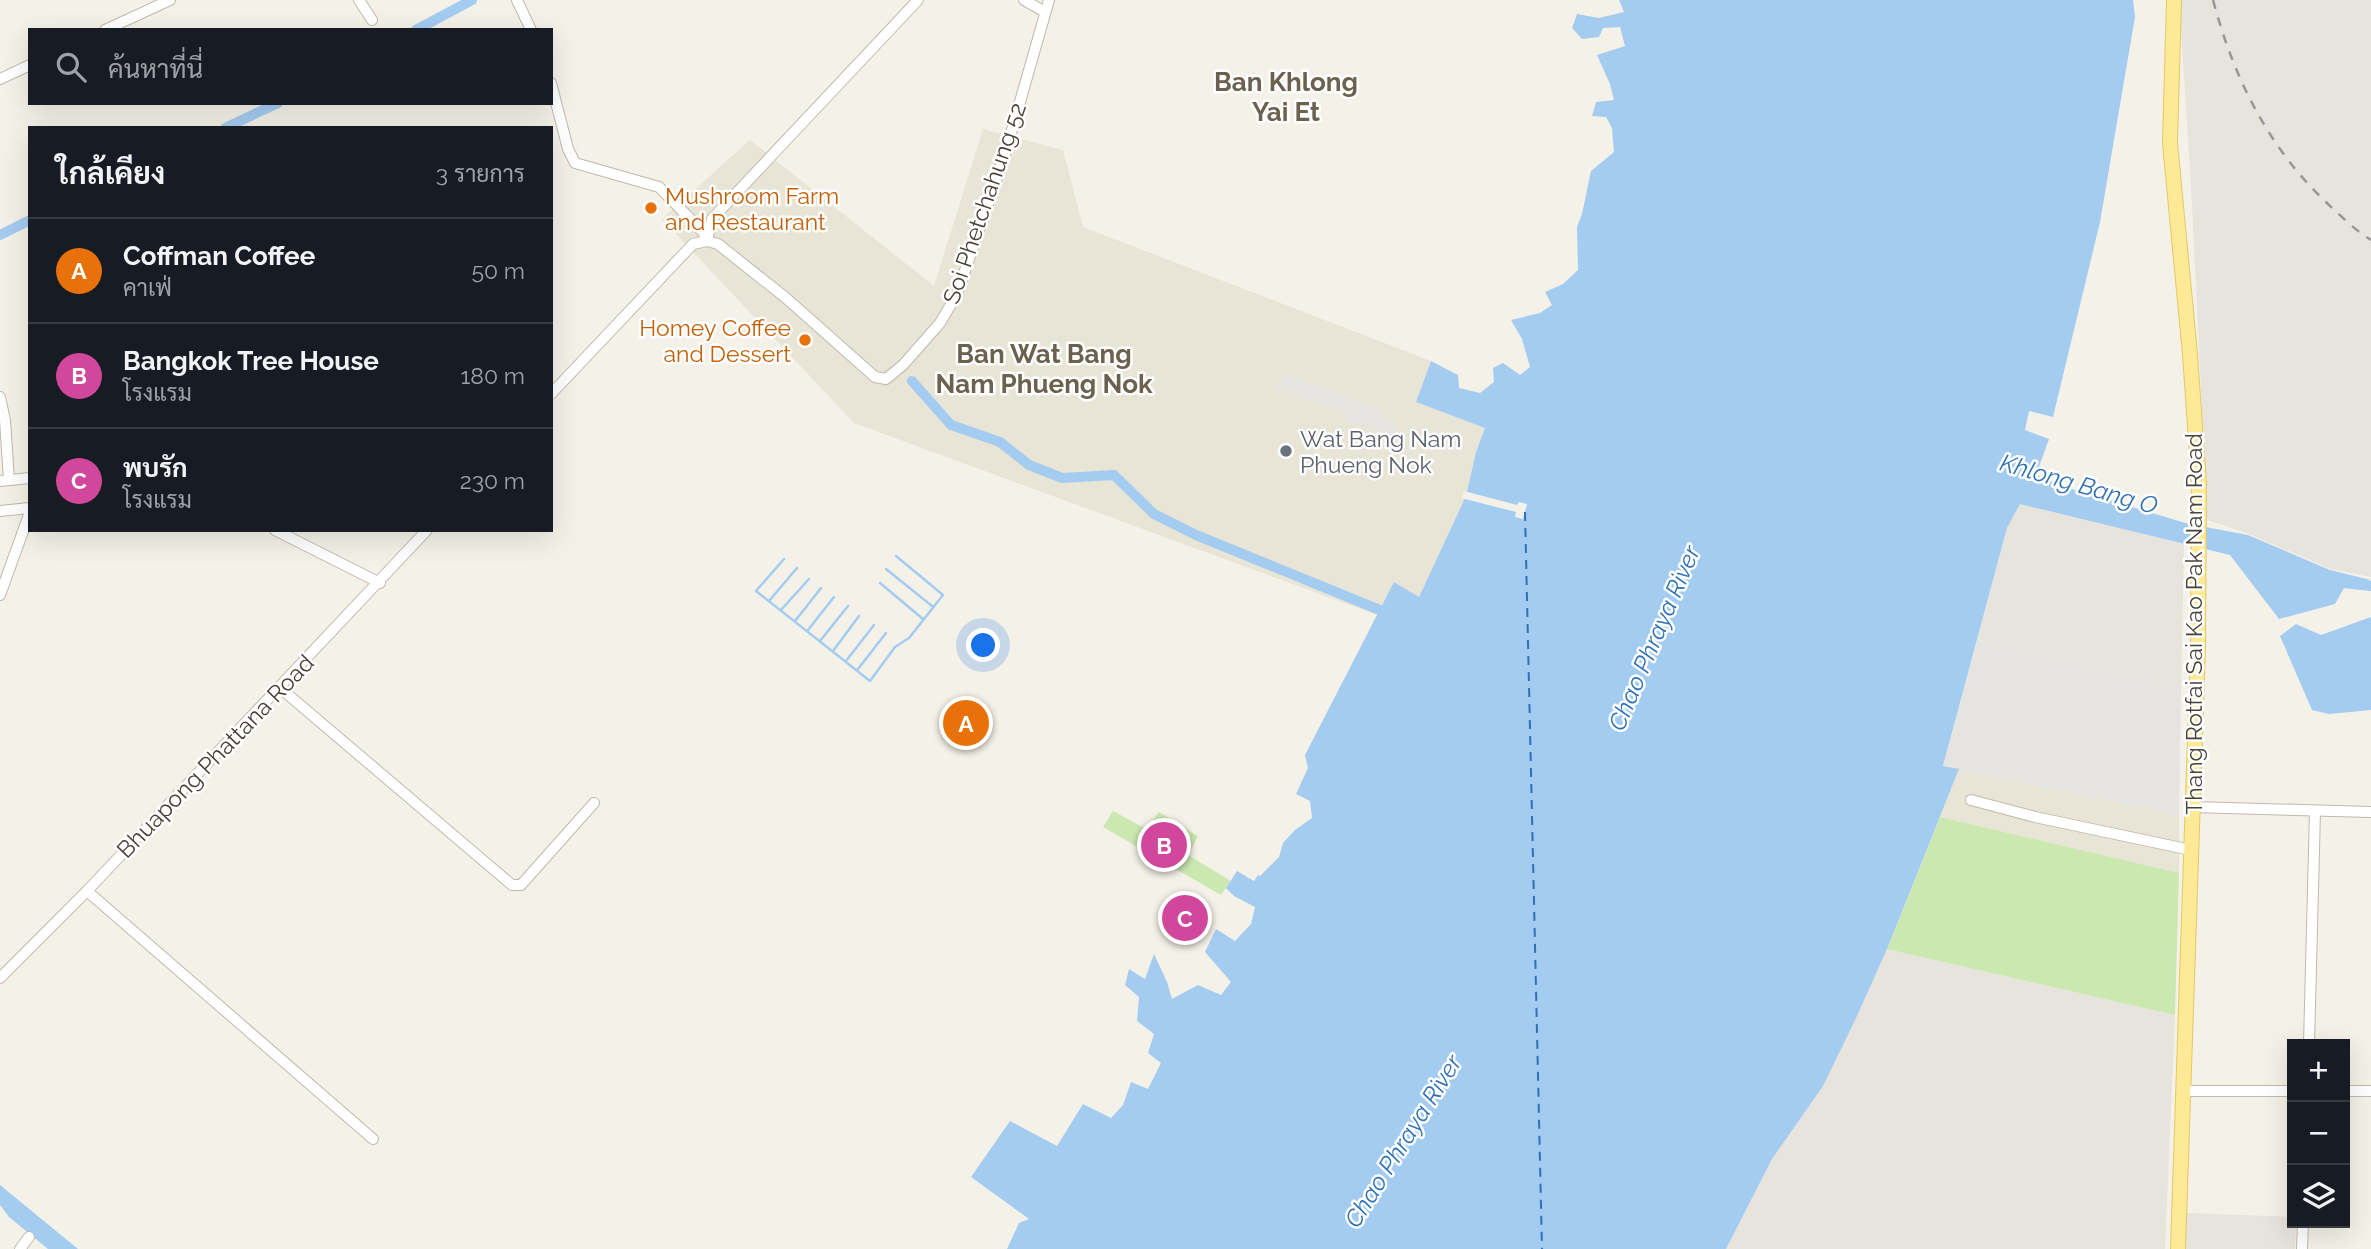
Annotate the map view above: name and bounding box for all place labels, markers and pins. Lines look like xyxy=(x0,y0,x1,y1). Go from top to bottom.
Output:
place label: Mushroom Farm and Restaurant xyxy=(665,182,839,235)
marker: Mushroom Farm and Restaurant xyxy=(643,200,659,216)
place label: Homey Coffee and Dessert xyxy=(639,314,791,367)
marker: Homey Coffee and Dessert xyxy=(797,332,813,348)
place label: Wat Bang Nam Phueng Nok xyxy=(1300,425,1462,478)
marker: Wat Bang Nam Phueng Nok xyxy=(1278,443,1294,459)
pin: A xyxy=(943,697,989,749)
pin: B xyxy=(1141,819,1187,871)
pin: C xyxy=(1162,892,1208,944)

